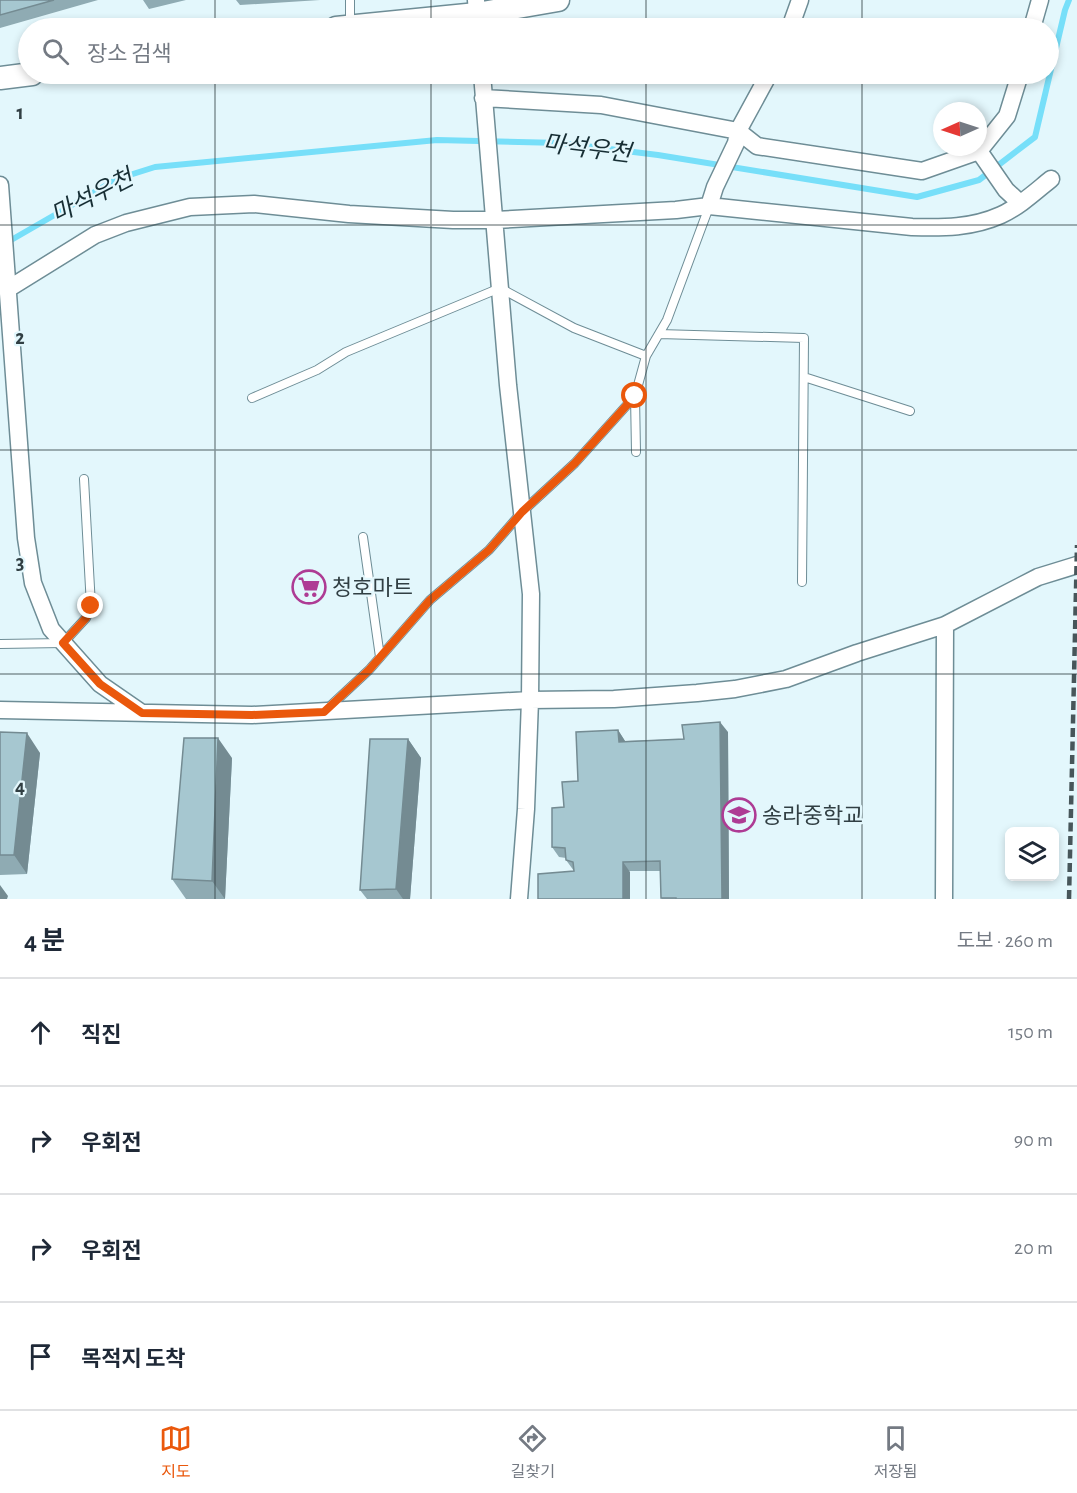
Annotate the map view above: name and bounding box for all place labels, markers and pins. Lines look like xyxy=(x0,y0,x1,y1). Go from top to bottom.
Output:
supermarket icon: 청호마트 xyxy=(291,569,327,605)
place label: 청호마트 xyxy=(332,576,413,599)
school or university icon: 송라중학교 xyxy=(721,797,757,833)
place label: 송라중학교 xyxy=(762,804,863,827)

